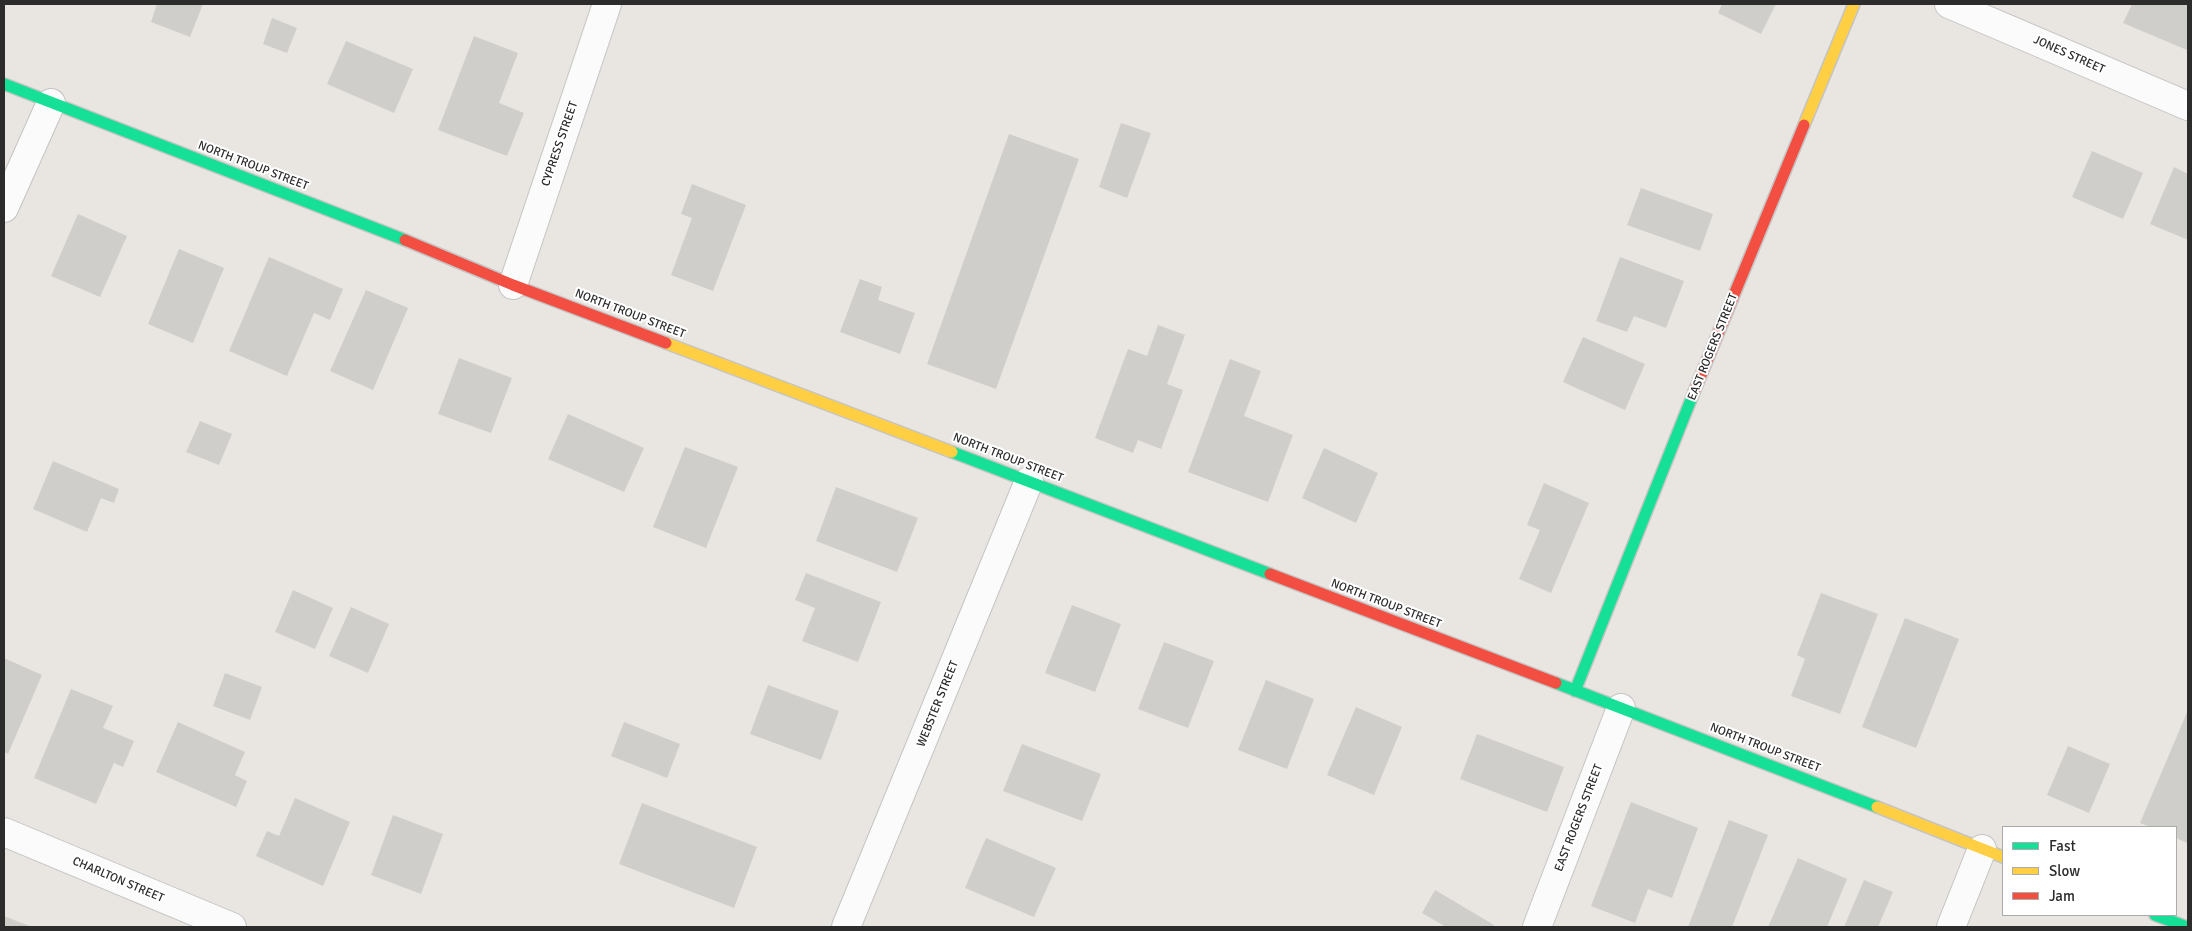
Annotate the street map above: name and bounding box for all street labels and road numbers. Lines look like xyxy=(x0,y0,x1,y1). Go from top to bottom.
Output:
street label: JONES STREET xyxy=(2031,33,2107,77)
street label: CYPRESS STREET xyxy=(539,100,581,188)
street label: NORTH TROUP STREET xyxy=(196,138,310,194)
street label: NORTH TROUP STREET xyxy=(573,286,687,342)
street label: EAST ROGERS STREET xyxy=(1685,291,1741,403)
street label: NORTH TROUP STREET xyxy=(951,430,1065,486)
street label: NORTH TROUP STREET xyxy=(1329,576,1443,632)
street label: WEBSTER STREET xyxy=(914,659,962,749)
street label: NORTH TROUP STREET xyxy=(1708,720,1822,776)
street label: EAST ROGERS STREET xyxy=(1552,762,1606,874)
street label: CHARLTON STREET xyxy=(70,854,166,906)

